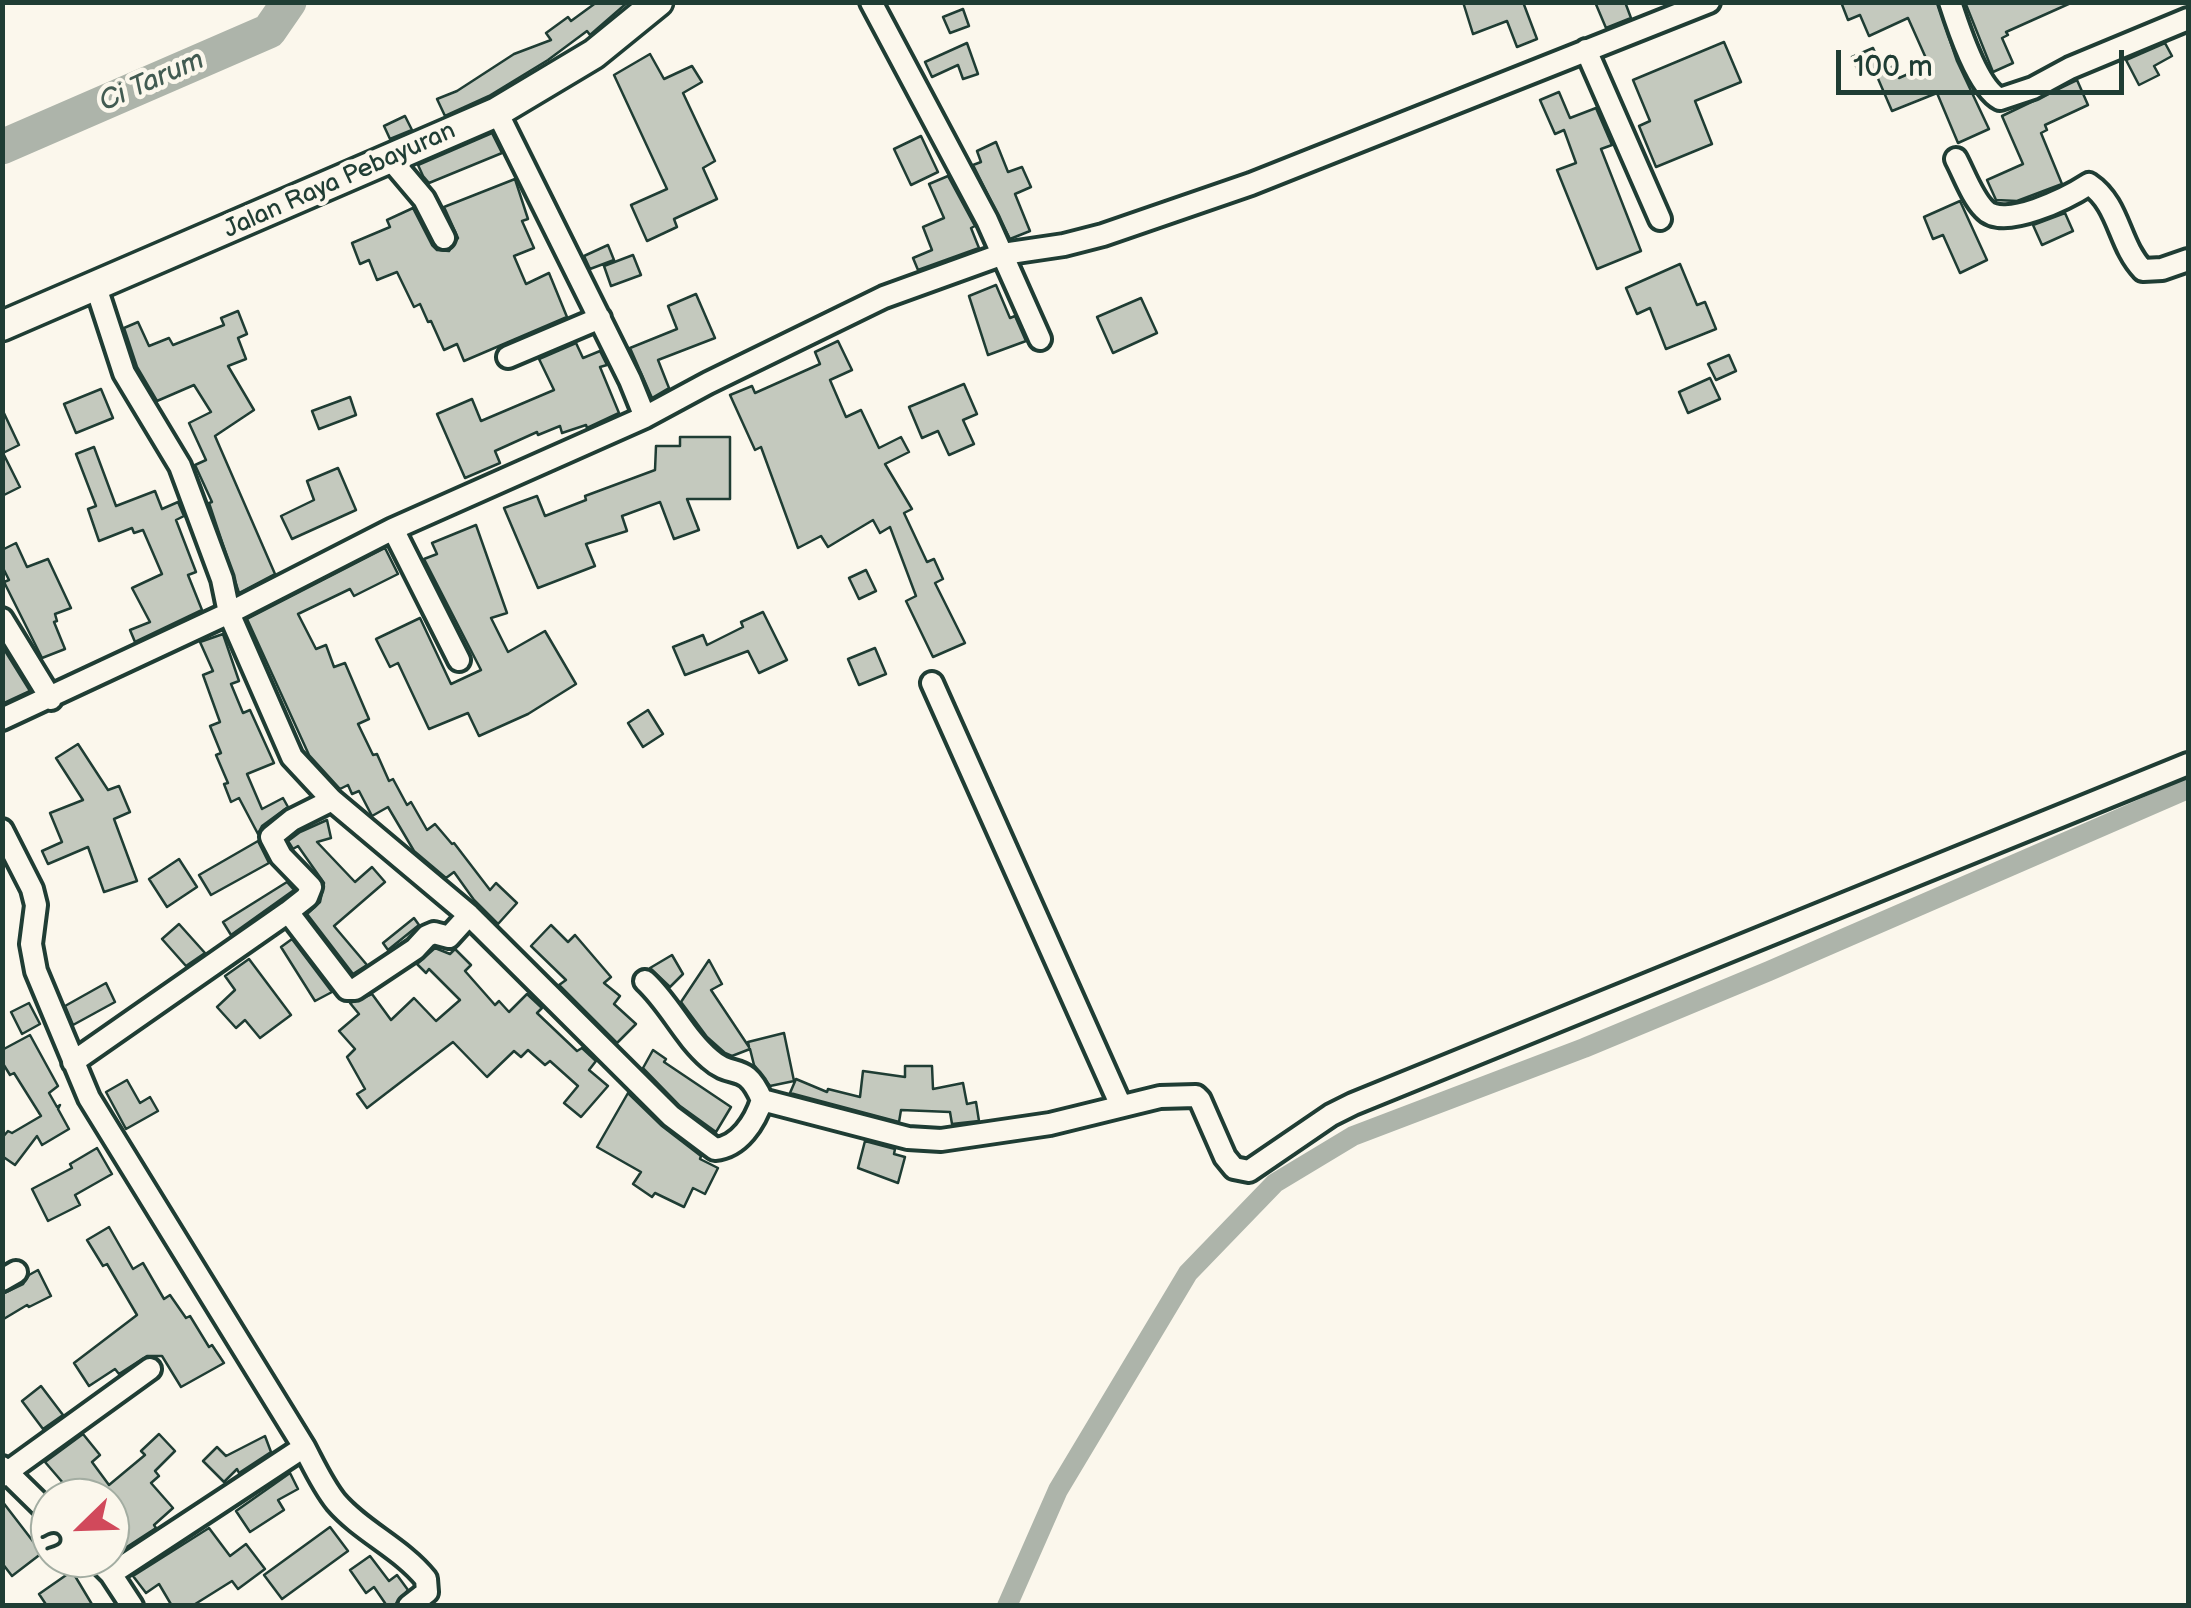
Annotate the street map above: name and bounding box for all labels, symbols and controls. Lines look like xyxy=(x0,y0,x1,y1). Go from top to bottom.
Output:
scale bar xyxy=(1841,30,2128,92)
water label: Ci Tarum xyxy=(94,44,210,120)
text: 100 m xyxy=(1853,49,1933,85)
street label: Jalan Raya Pebayuran xyxy=(220,116,460,246)
north arrow xyxy=(30,1478,130,1578)
text: U xyxy=(35,1524,73,1555)

